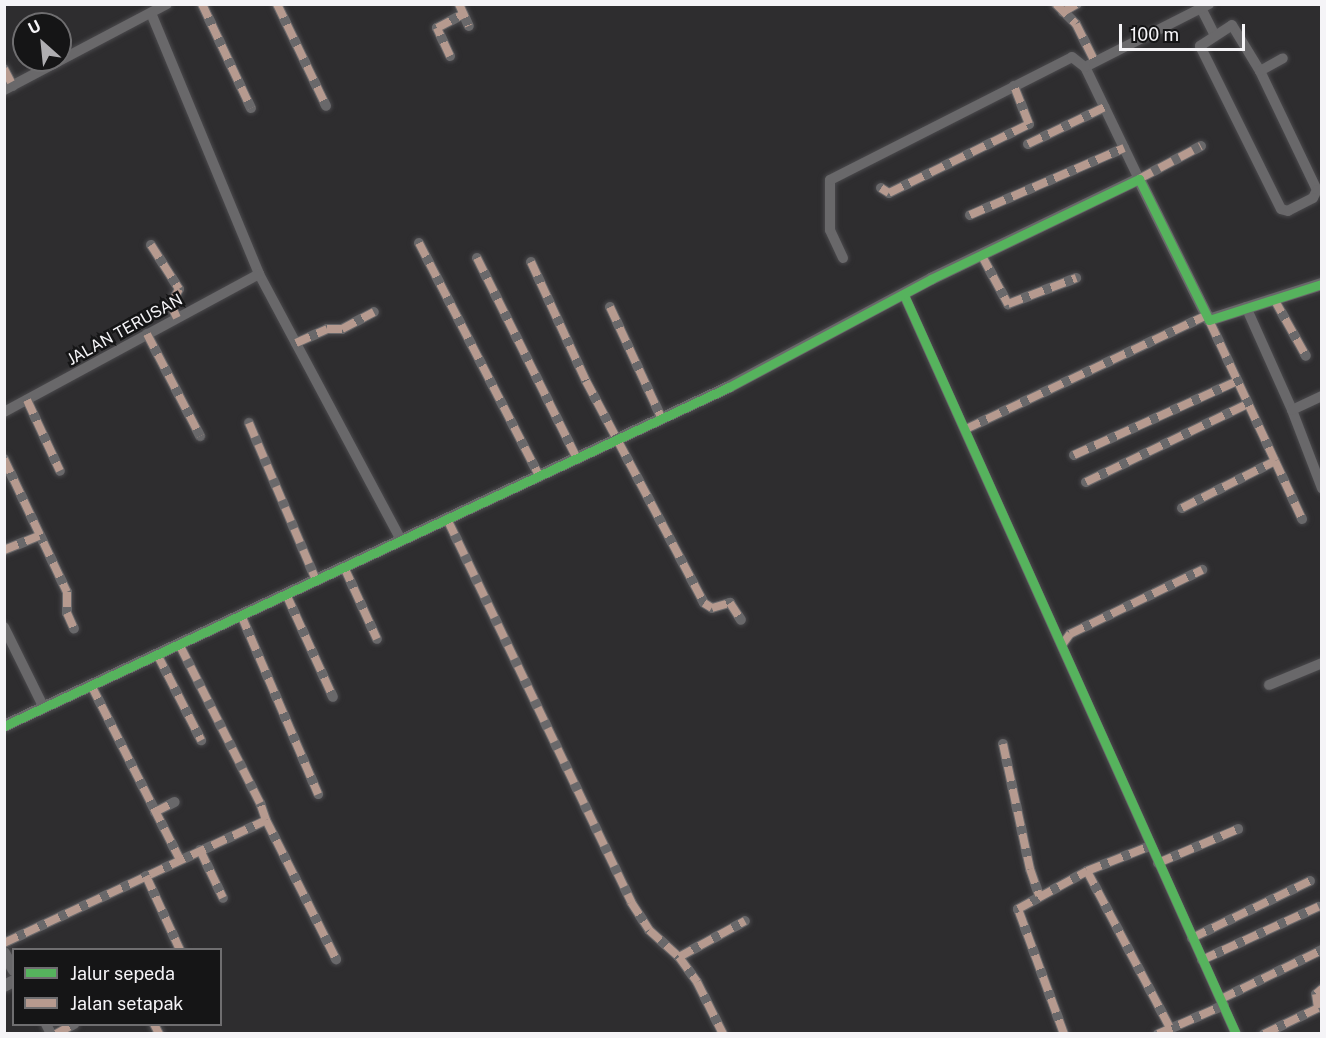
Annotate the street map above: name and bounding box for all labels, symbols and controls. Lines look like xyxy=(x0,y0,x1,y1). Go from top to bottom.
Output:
north arrow xyxy=(12,12,72,72)
scale bar xyxy=(1122,12,1248,50)
text: U xyxy=(25,16,44,38)
text: 100 m xyxy=(1130,24,1179,45)
street label: JALAN TERUSAN xyxy=(64,290,186,370)
legend xyxy=(12,948,222,1026)
text: Jalur sepeda xyxy=(70,963,175,984)
text: Jalan setapak xyxy=(70,993,183,1014)

